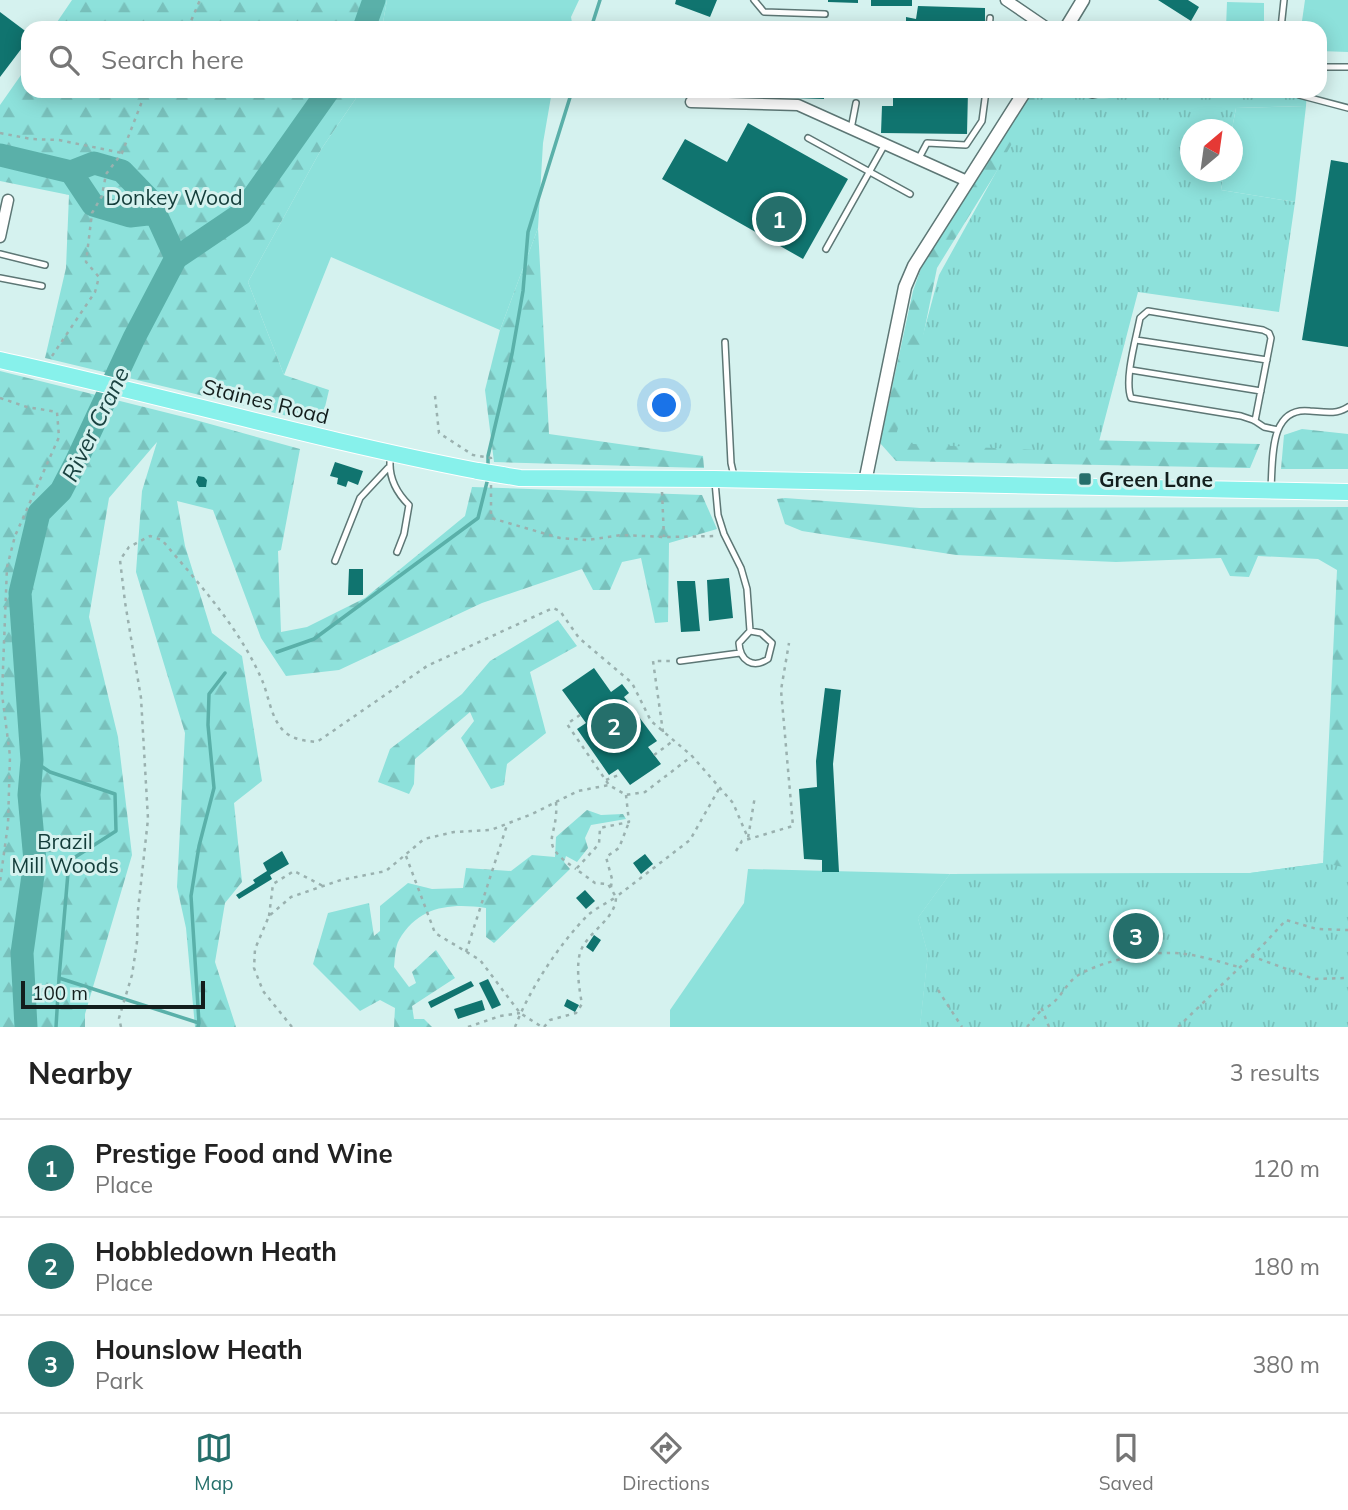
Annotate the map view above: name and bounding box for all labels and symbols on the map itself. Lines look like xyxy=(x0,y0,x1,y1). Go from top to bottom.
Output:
north arrow xyxy=(1180,119,1243,182)
park label: Donkey Wood xyxy=(105,184,243,210)
pin: 1 xyxy=(756,193,802,245)
water label: River Crane xyxy=(55,362,135,486)
street label: Staines Road xyxy=(200,373,332,429)
your location xyxy=(647,388,681,422)
place label: Green Lane xyxy=(1099,466,1213,492)
marker: Green Lane xyxy=(1077,471,1093,487)
pin: 2 xyxy=(591,700,637,752)
park label: Brazil Mill Woods xyxy=(11,828,119,878)
pin: 3 xyxy=(1113,910,1159,962)
scale bar xyxy=(21,978,205,1010)

